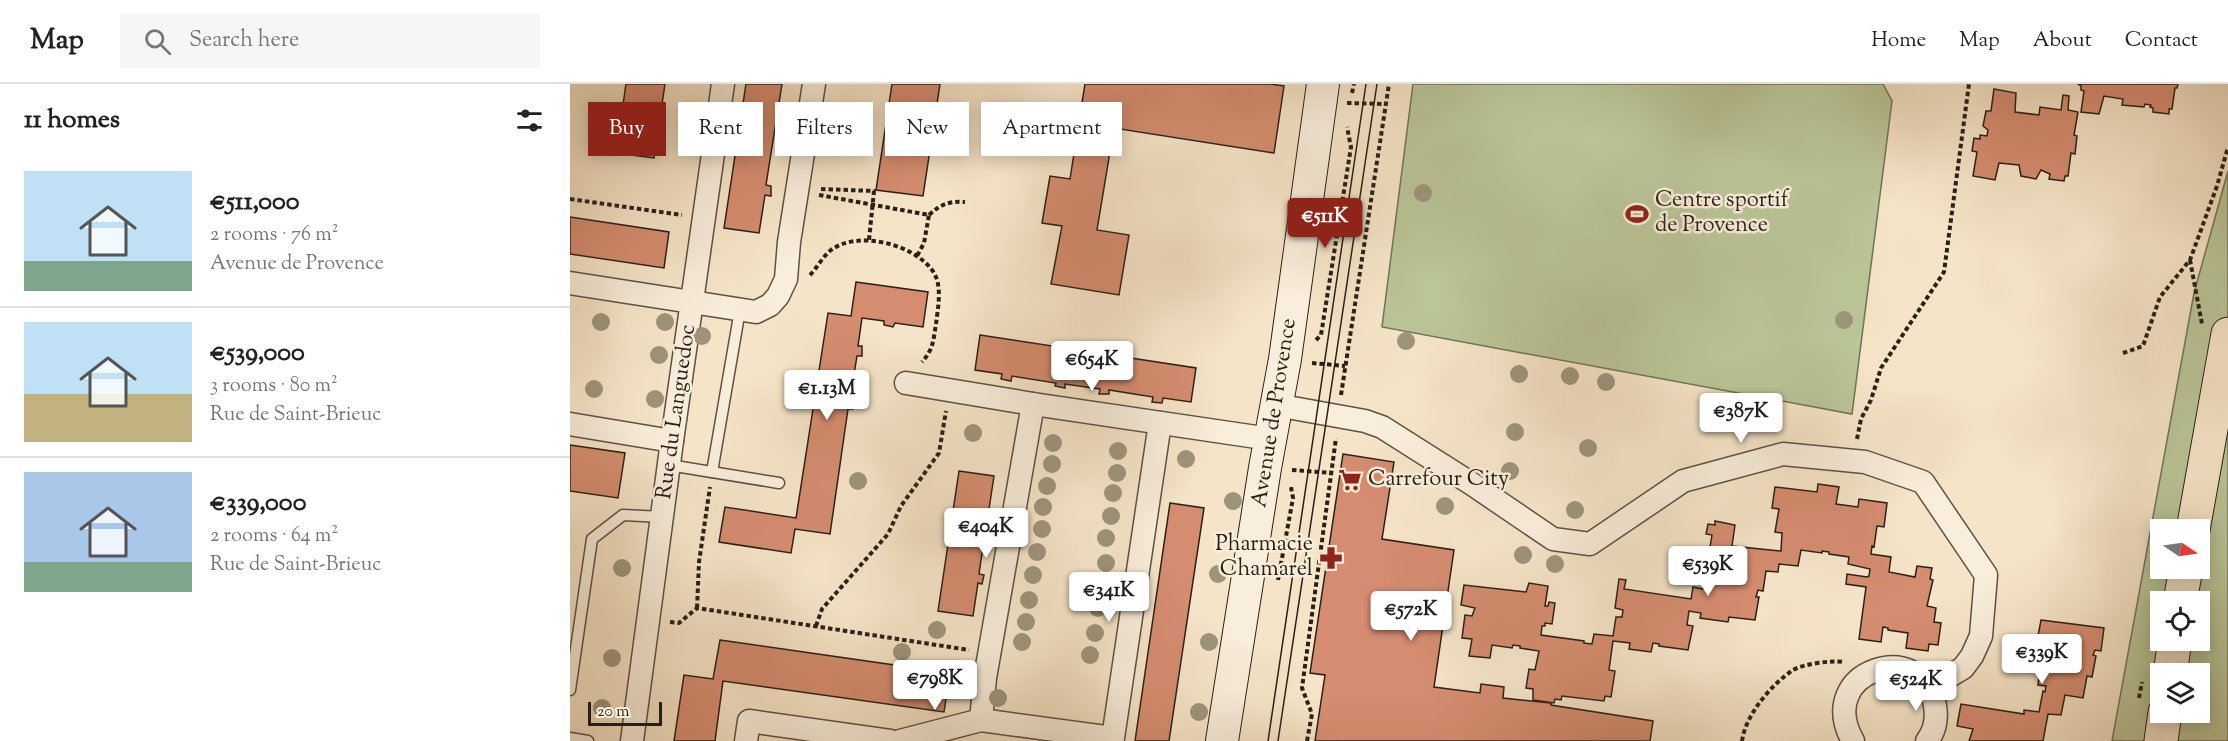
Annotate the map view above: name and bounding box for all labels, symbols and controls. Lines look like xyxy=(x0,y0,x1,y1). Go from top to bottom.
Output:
search box xyxy=(120,14,540,68)
text: Map xyxy=(30,21,84,61)
icon: search xyxy=(141,25,174,58)
text: Search here xyxy=(189,25,299,57)
text: Home xyxy=(1871,26,1926,56)
text: Map xyxy=(1959,26,2000,56)
text: About xyxy=(2033,26,2092,56)
text: Contact xyxy=(2125,26,2198,56)
text: 11 homes xyxy=(24,102,120,139)
chip: Buy xyxy=(588,102,666,156)
chip: Rent xyxy=(678,102,763,156)
chip: Filters xyxy=(775,102,873,156)
chip: New xyxy=(885,102,969,156)
chip: Apartment xyxy=(981,102,1122,156)
icon: filters xyxy=(513,104,546,137)
text: €511,000 xyxy=(210,184,300,221)
place label: Centre sportif de Provence xyxy=(1655,185,1790,242)
icon: home xyxy=(72,195,144,267)
pin: €511K xyxy=(1283,198,1367,249)
sports icon: Centre sportif de Provence xyxy=(1624,201,1650,227)
text: €511K xyxy=(1301,203,1349,232)
text: 2 rooms · 76 m² xyxy=(210,221,338,250)
text: Avenue de Provence xyxy=(210,250,384,279)
street label: Avenue de Provence xyxy=(1244,316,1306,510)
street label: Rue du Languedoc xyxy=(649,322,705,502)
text: €539,000 xyxy=(210,335,305,372)
pin: €654K xyxy=(1050,341,1134,392)
icon: home xyxy=(72,346,144,418)
text: €654K xyxy=(1065,346,1119,375)
pin: €1.13M xyxy=(778,370,876,421)
text: 3 rooms · 80 m² xyxy=(210,372,338,401)
text: €1.13M xyxy=(798,375,856,404)
pin: €387K xyxy=(1699,393,1783,444)
text: €387K xyxy=(1714,398,1768,427)
text: Rue de Saint-Brieuc xyxy=(210,401,381,430)
place label: Carrefour City xyxy=(1368,464,1509,496)
supermarket icon: Carrefour City xyxy=(1337,467,1363,493)
text: €339,000 xyxy=(210,485,306,522)
icon: home xyxy=(72,496,144,568)
pin: €404K xyxy=(944,508,1028,559)
text: €404K xyxy=(958,513,1014,542)
north arrow xyxy=(2150,519,2210,579)
map controls xyxy=(2150,519,2210,723)
text: 2 rooms · 64 m² xyxy=(210,522,338,551)
place label: Pharmacie Chamarel xyxy=(1215,529,1313,586)
pharmacy icon: Pharmacie Chamarel xyxy=(1318,545,1344,571)
pin: €539K xyxy=(1666,546,1750,597)
text: Rue de Saint-Brieuc xyxy=(210,551,381,580)
text: €539K xyxy=(1682,551,1734,580)
pin: €341K xyxy=(1067,572,1151,623)
text: €341K xyxy=(1083,577,1135,606)
pin: €572K xyxy=(1369,591,1453,642)
button: locate xyxy=(2150,591,2210,651)
text: €572K xyxy=(1385,596,1437,625)
pin: €339K xyxy=(2000,634,2084,685)
text: €339K xyxy=(2016,639,2068,668)
pin: €798K xyxy=(893,660,977,711)
pin: €524K xyxy=(1874,661,1958,712)
button: layers xyxy=(2150,663,2210,723)
text: €798K xyxy=(907,665,963,694)
text: €524K xyxy=(1889,666,1943,695)
scale bar xyxy=(588,699,662,726)
text: 20 m xyxy=(597,701,630,724)

